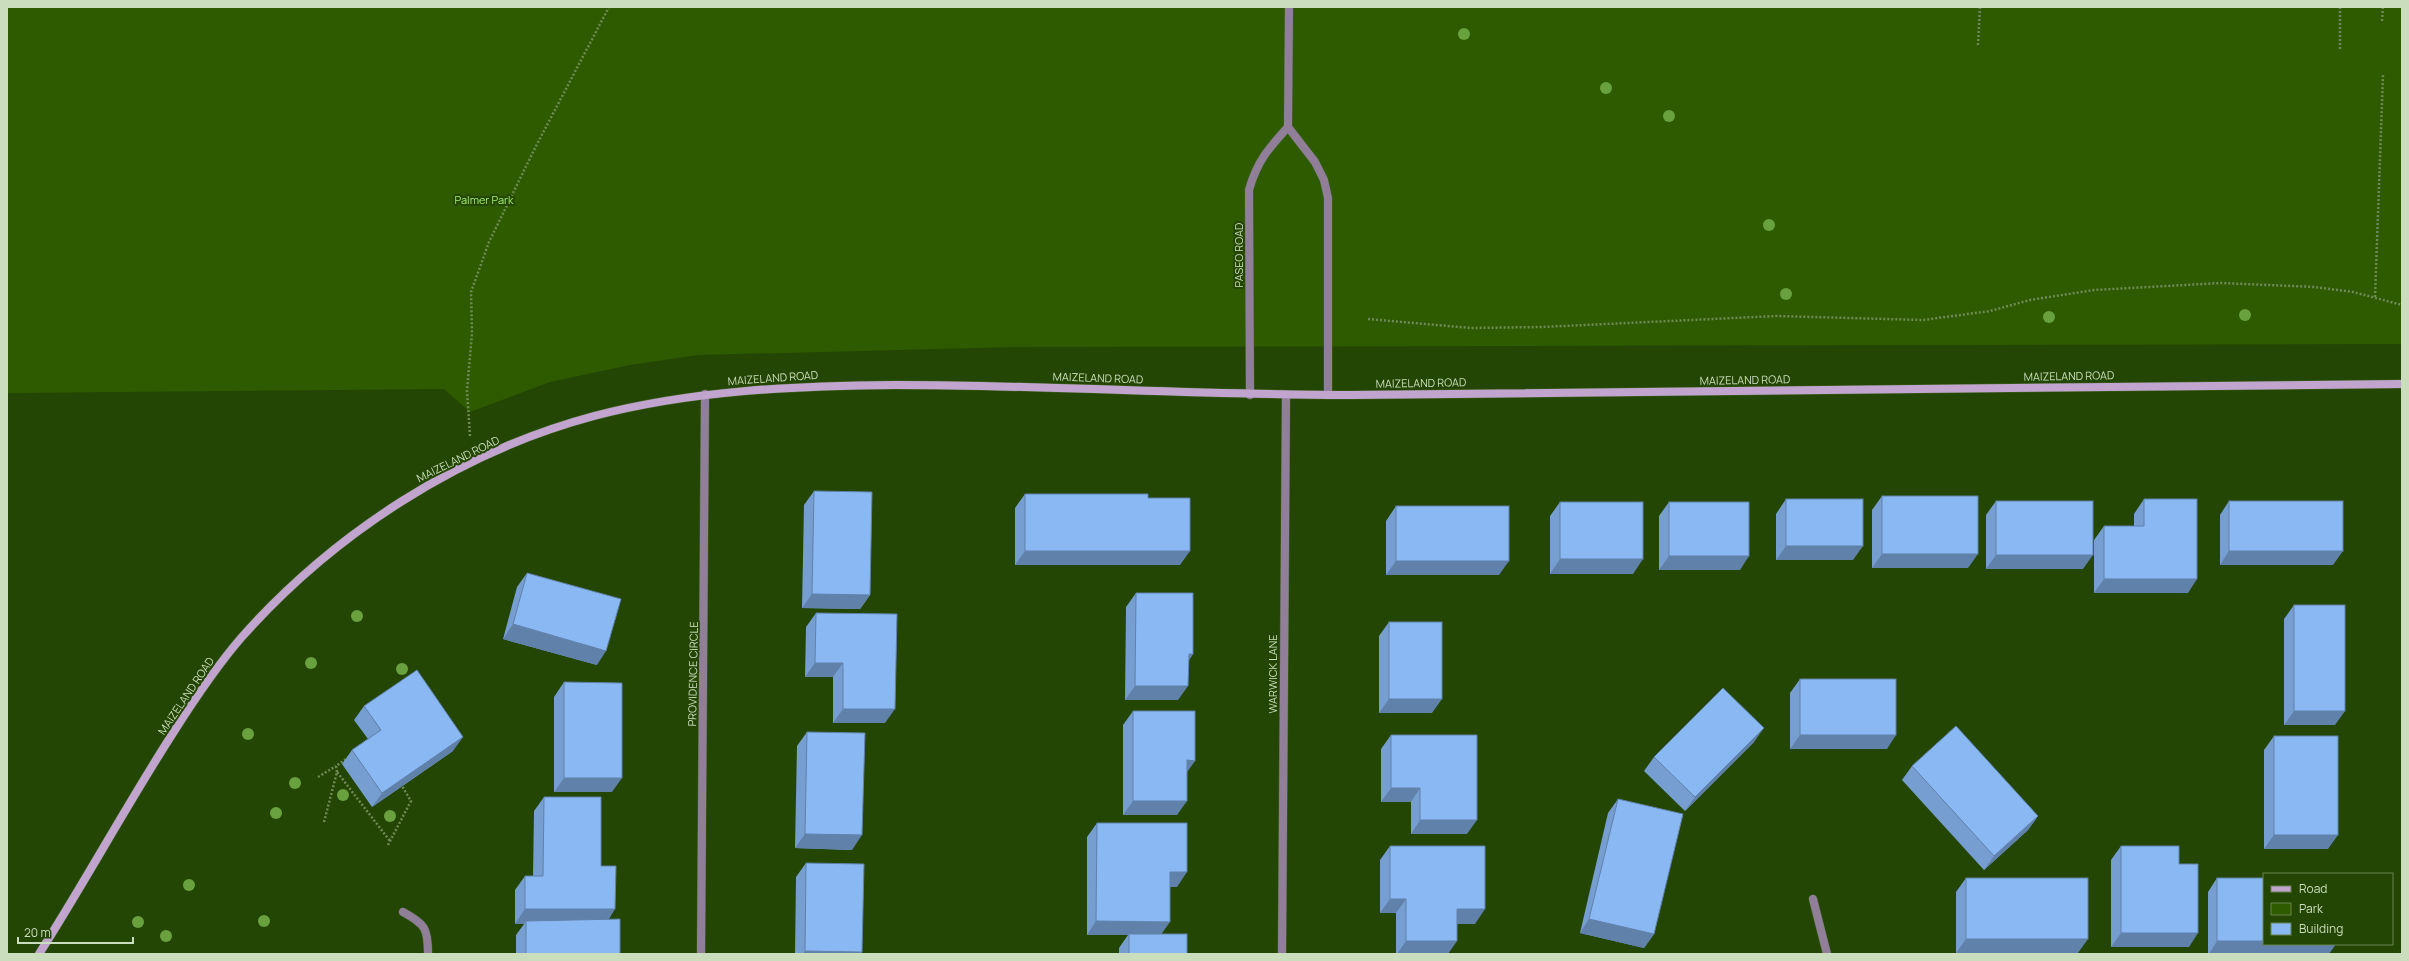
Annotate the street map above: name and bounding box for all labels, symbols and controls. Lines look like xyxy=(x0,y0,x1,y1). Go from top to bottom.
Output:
park label: Palmer Park xyxy=(455,192,514,207)
street label: PASEO ROAD xyxy=(1231,223,1246,287)
street label: MAIZELAND ROAD xyxy=(727,367,819,388)
street label: MAIZELAND ROAD xyxy=(2024,367,2114,384)
street label: MAIZELAND ROAD xyxy=(1053,368,1144,387)
street label: MAIZELAND ROAD xyxy=(1700,371,1790,388)
street label: MAIZELAND ROAD xyxy=(1376,374,1466,391)
street label: MAIZELAND ROAD xyxy=(414,432,502,485)
street label: PROVIDENCE CIRCLE xyxy=(684,621,701,727)
street label: WARWICK LANE xyxy=(1265,634,1280,714)
street label: MAIZELAND ROAD xyxy=(154,654,217,737)
legend xyxy=(2263,873,2393,945)
text: Road xyxy=(2299,880,2327,897)
text: Park xyxy=(2299,900,2324,917)
scale bar xyxy=(18,919,133,945)
text: Building xyxy=(2299,920,2343,937)
text: 20 m xyxy=(24,924,51,941)

